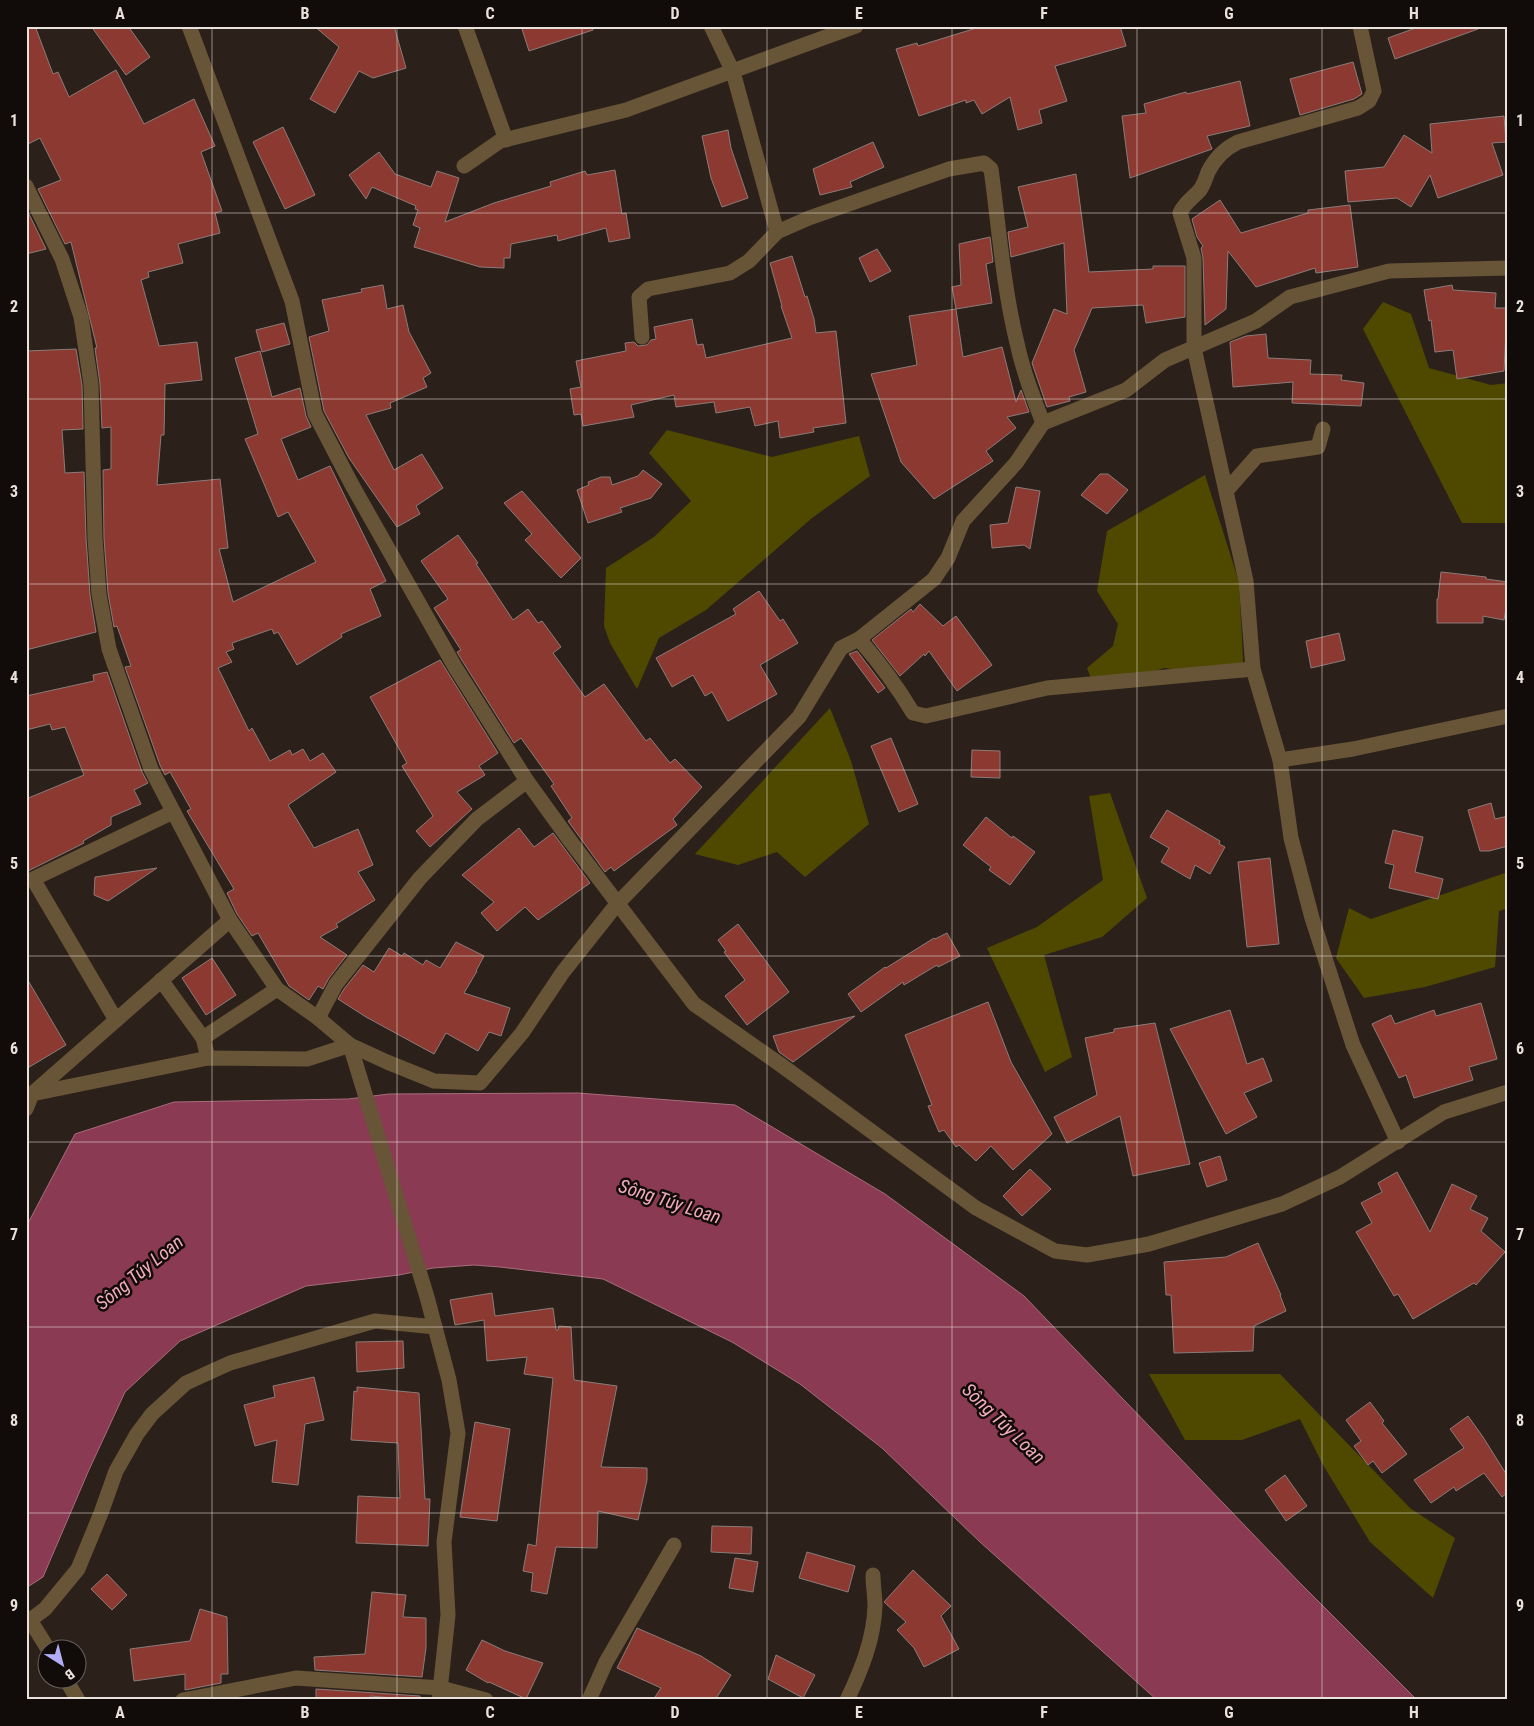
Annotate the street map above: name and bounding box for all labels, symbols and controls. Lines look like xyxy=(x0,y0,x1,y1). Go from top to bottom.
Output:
text: A xyxy=(115,4,125,23)
text: B xyxy=(301,4,310,23)
text: C xyxy=(485,4,495,23)
text: D xyxy=(670,4,680,23)
text: E xyxy=(855,4,863,23)
text: F xyxy=(1040,4,1048,23)
text: G xyxy=(1224,4,1234,23)
text: H xyxy=(1409,4,1419,23)
text: 1 xyxy=(10,111,18,130)
text: 1 xyxy=(1516,111,1524,130)
text: 2 xyxy=(10,297,18,316)
text: 2 xyxy=(1516,297,1524,316)
text: 3 xyxy=(10,482,18,501)
text: 3 xyxy=(1516,482,1524,501)
text: 4 xyxy=(10,668,18,687)
text: 4 xyxy=(1516,668,1524,687)
text: 5 xyxy=(10,854,18,873)
text: 5 xyxy=(1516,854,1524,873)
text: 6 xyxy=(10,1039,18,1058)
text: 6 xyxy=(1516,1039,1524,1058)
water label: Sông Túy Loan xyxy=(616,1174,724,1229)
text: 7 xyxy=(10,1225,18,1244)
text: 7 xyxy=(1516,1225,1524,1244)
water label: Sông Túy Loan xyxy=(91,1230,188,1315)
water label: Sông Túy Loan xyxy=(957,1378,1050,1469)
text: 8 xyxy=(10,1411,18,1430)
text: 8 xyxy=(1516,1411,1524,1430)
text: 9 xyxy=(10,1596,18,1615)
text: 9 xyxy=(1516,1596,1524,1615)
north arrow xyxy=(38,1638,88,1688)
text: B xyxy=(62,1666,78,1683)
text: A xyxy=(115,1703,125,1722)
text: B xyxy=(301,1703,310,1722)
text: C xyxy=(485,1703,495,1722)
text: D xyxy=(670,1703,680,1722)
text: E xyxy=(855,1703,863,1722)
text: F xyxy=(1040,1703,1048,1722)
text: G xyxy=(1224,1703,1234,1722)
text: H xyxy=(1409,1703,1419,1722)

